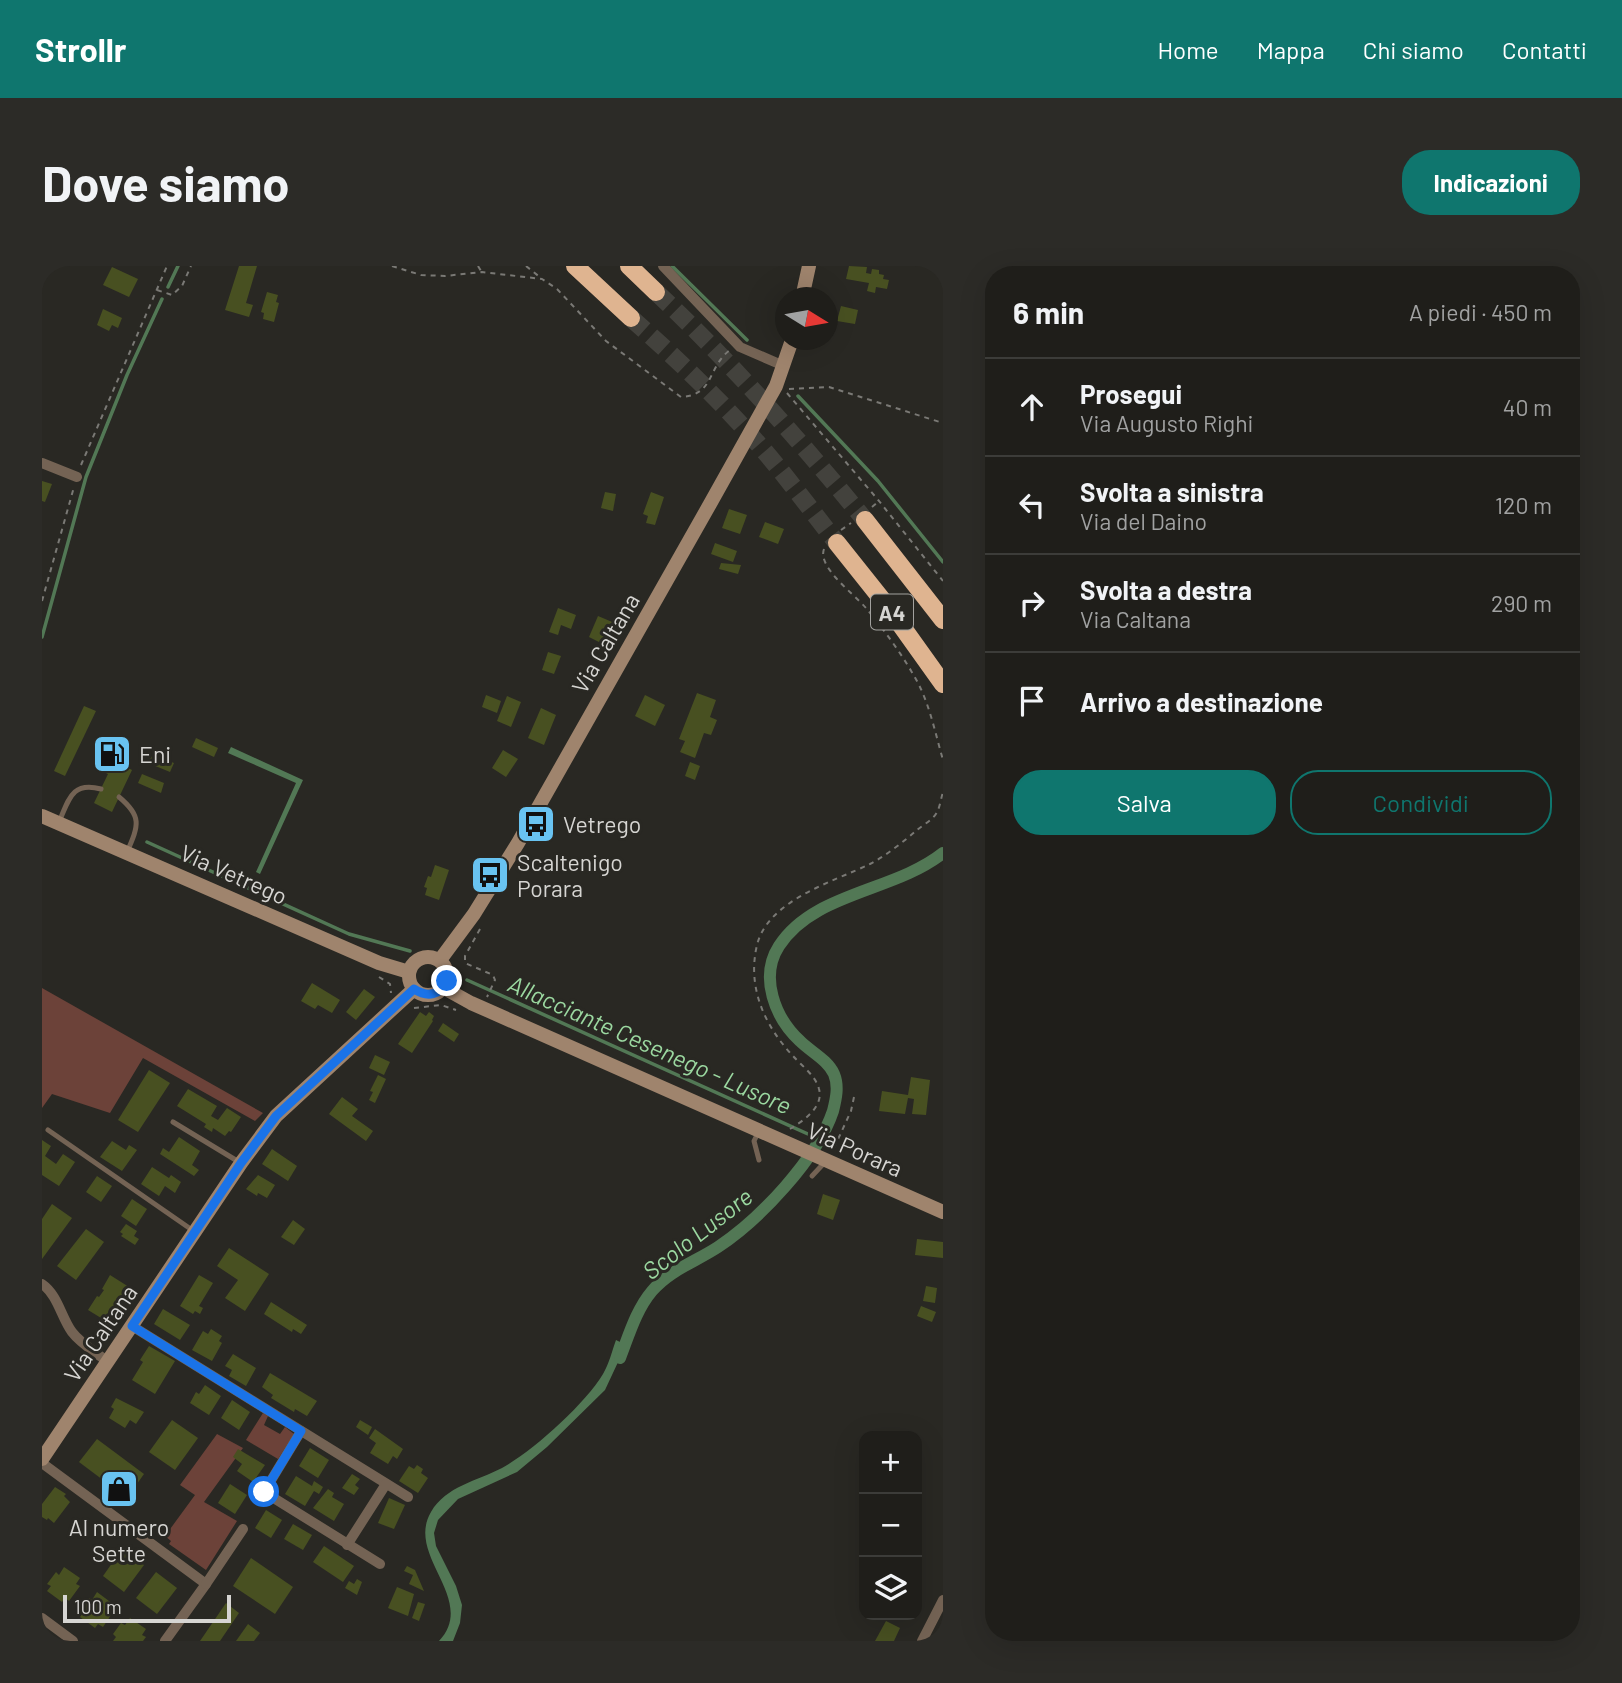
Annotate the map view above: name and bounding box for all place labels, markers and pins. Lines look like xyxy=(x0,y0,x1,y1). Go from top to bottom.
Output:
fuel station icon: Eni xyxy=(91,733,133,775)
place label: Eni xyxy=(139,740,171,768)
bus stop icon: Vetrego xyxy=(515,803,557,845)
place label: Vetrego xyxy=(563,810,641,838)
place label: Scaltenigo Porara xyxy=(517,848,623,902)
bus stop icon: Scaltenigo Porara xyxy=(469,854,511,896)
shop icon: Al numero Sette xyxy=(98,1468,140,1510)
place label: Al numero Sette xyxy=(69,1513,169,1567)

